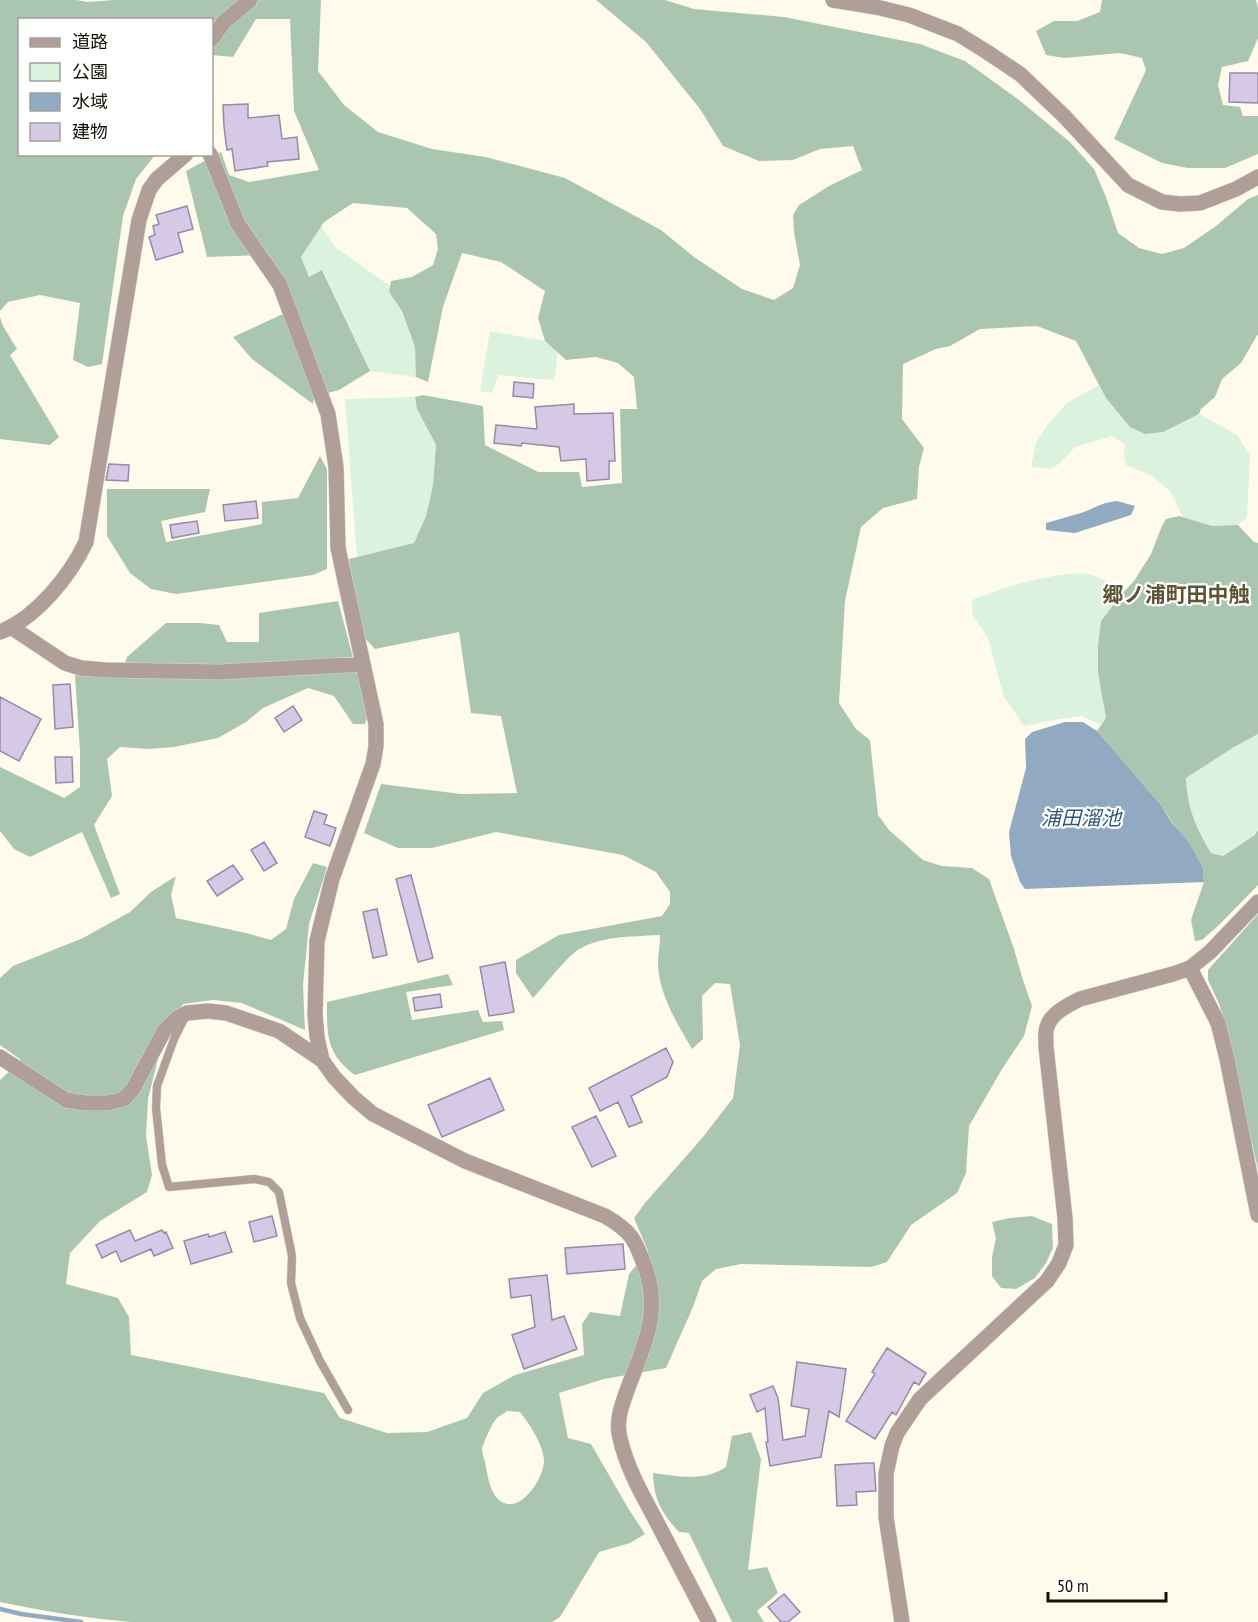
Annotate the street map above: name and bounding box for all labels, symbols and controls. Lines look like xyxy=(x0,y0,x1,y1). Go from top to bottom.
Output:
legend xyxy=(18,18,213,156)
text: 道路 xyxy=(72,30,108,53)
text: 公園 xyxy=(72,60,108,83)
text: 水域 xyxy=(72,90,108,113)
text: 建物 xyxy=(72,120,108,143)
district label: 郷ノ浦町田中触 xyxy=(1103,581,1250,608)
water label: 浦田溜池 xyxy=(1041,805,1123,831)
scale bar xyxy=(1048,1565,1166,1603)
text: 50 m xyxy=(1057,1574,1089,1597)

